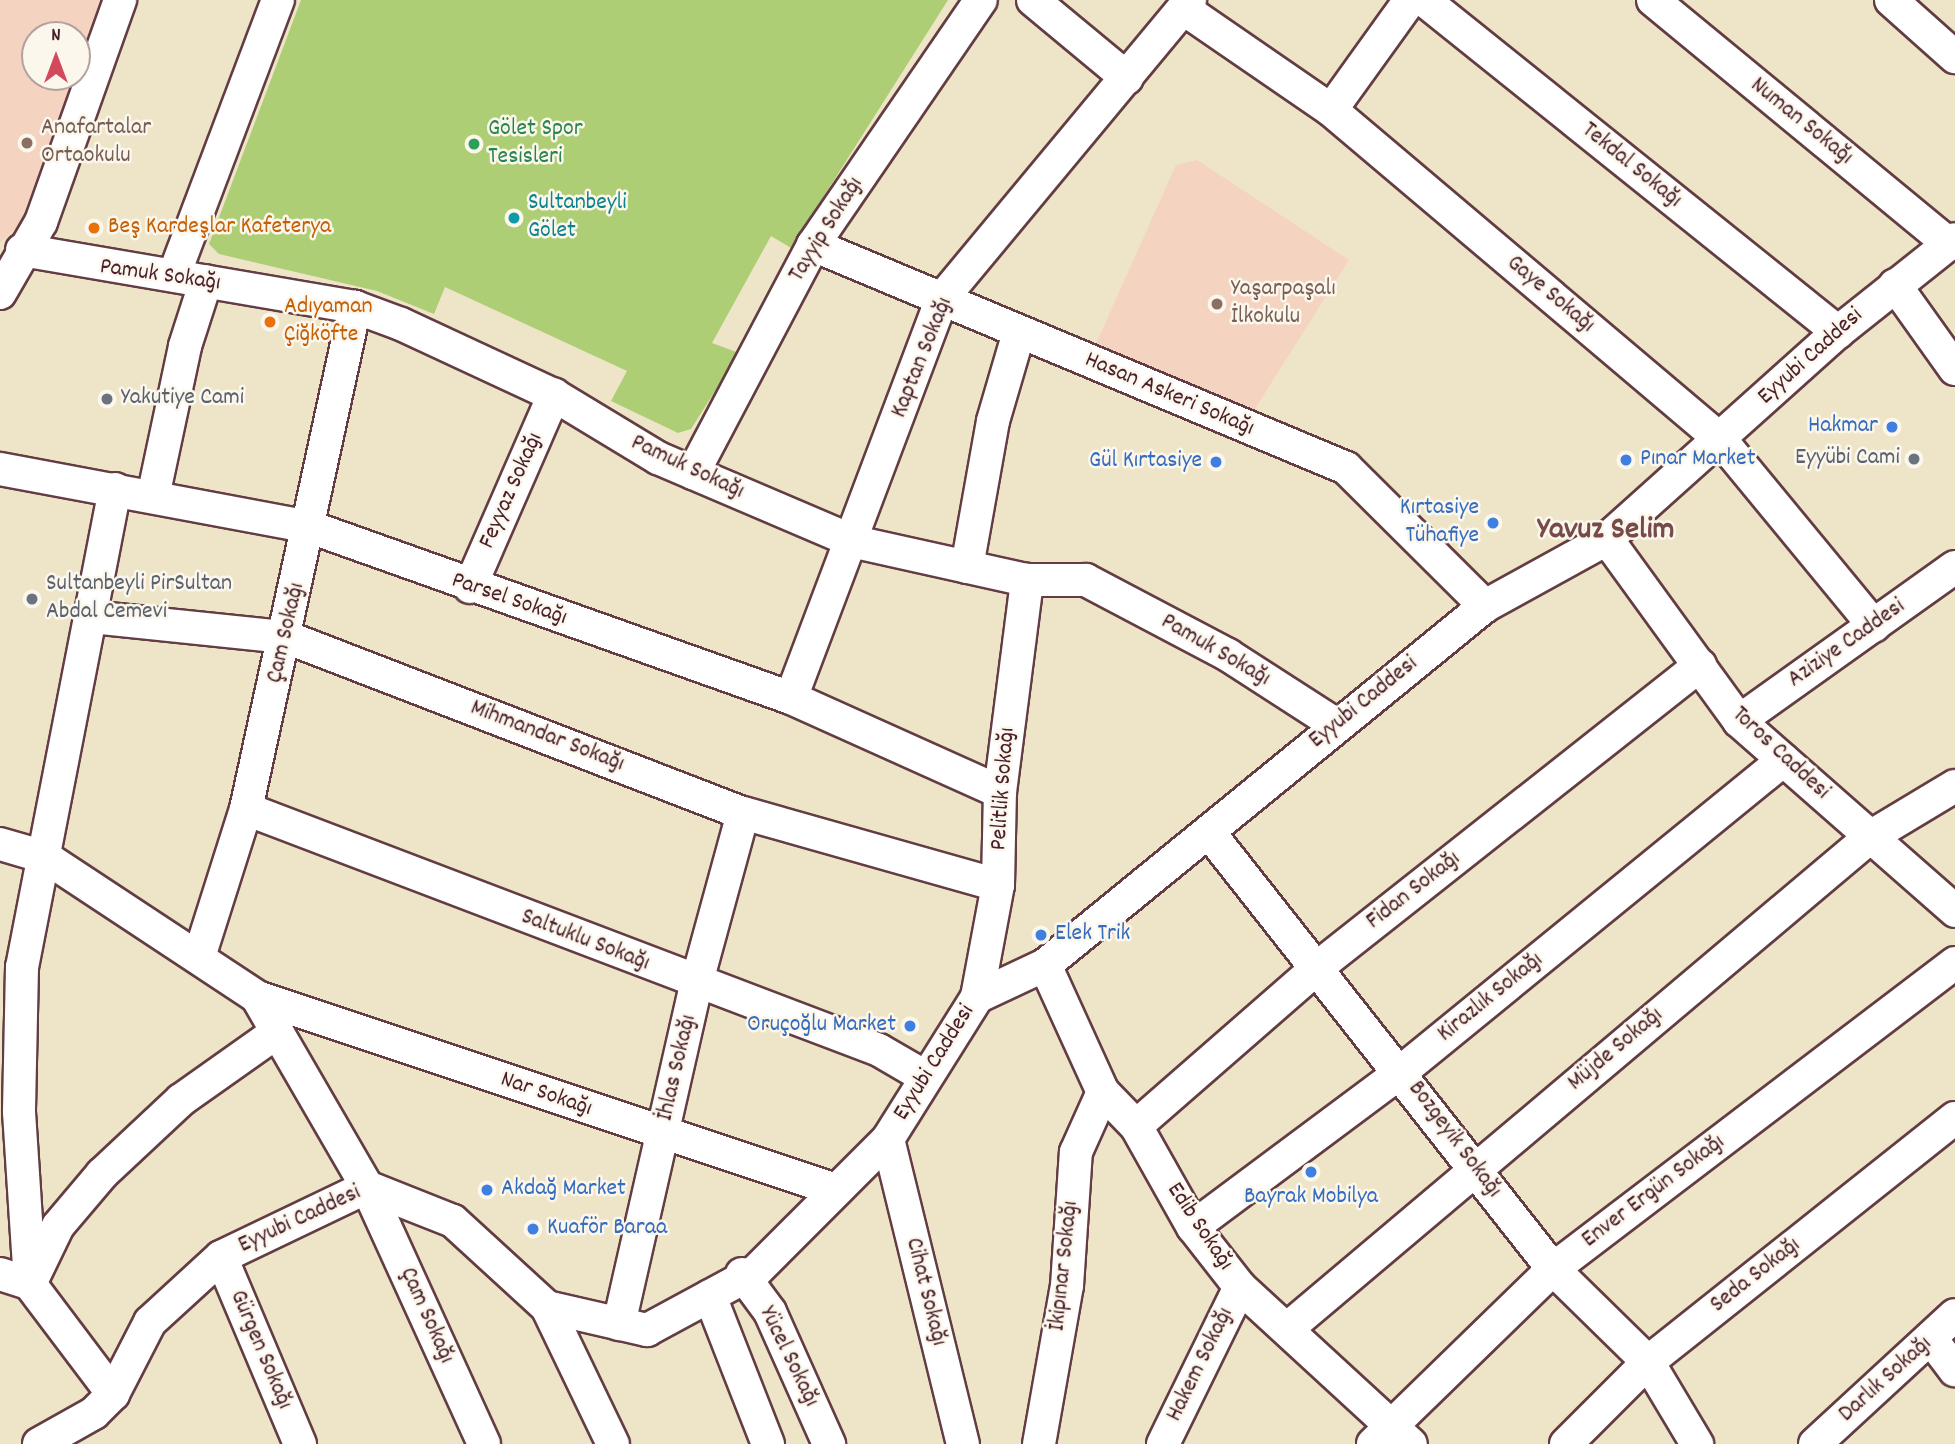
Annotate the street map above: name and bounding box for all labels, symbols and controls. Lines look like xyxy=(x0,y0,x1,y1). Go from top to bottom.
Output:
north arrow xyxy=(21,21,91,91)
text: N xyxy=(51,23,61,50)
street label: Numan Sokağı xyxy=(1744,72,1858,172)
place label: Anafartalar Ortaokulu xyxy=(41,115,151,171)
place label: Gölet Spor Tesisleri xyxy=(488,116,583,172)
street label: Tekdal Sokağı xyxy=(1575,117,1687,215)
marker: Anafartalar Ortaokulu xyxy=(19,135,35,151)
marker: Gölet Spor Tesisleri xyxy=(466,136,482,152)
street label: Tayyip Sokağı xyxy=(783,172,871,288)
place label: Sultanbeyli Gölet xyxy=(528,190,627,246)
marker: Sultanbeyli Gölet xyxy=(506,210,522,226)
place label: Beş Kardeşlar Kafeterya xyxy=(108,214,331,242)
marker: Beş Kardeşlar Kafeterya xyxy=(86,220,102,236)
street label: Gaye Sokağı xyxy=(1500,250,1600,340)
street label: Pamuk Sokağı xyxy=(98,253,222,299)
place label: Yaşarpaşalı İlkokulu xyxy=(1231,276,1336,332)
place label: Adıyaman Çiğköfte xyxy=(284,294,373,350)
street label: Kaptan Sokağı xyxy=(886,294,960,422)
marker: Yaşarpaşalı İlkokulu xyxy=(1209,296,1225,312)
street label: Eyyubi Caddesi xyxy=(1752,302,1870,412)
marker: Adıyaman Çiğköfte xyxy=(262,314,278,330)
street label: Hasan Askeri Sokağı xyxy=(1080,346,1258,444)
place label: Yakutiye Cami xyxy=(121,385,244,413)
marker: Yakutiye Cami xyxy=(99,391,115,407)
place label: Hakmar xyxy=(1808,413,1878,441)
marker: Hakmar xyxy=(1884,419,1900,435)
street label: Feyyaz Sokağı xyxy=(474,429,550,553)
street label: Pamuk Sokağı xyxy=(626,429,748,507)
place label: Eyyübi Cami xyxy=(1795,445,1900,473)
place label: Pınar Market xyxy=(1640,446,1756,474)
place label: Gül Kırtasiye xyxy=(1089,448,1202,476)
marker: Eyyübi Cami xyxy=(1906,451,1922,467)
marker: Pınar Market xyxy=(1618,452,1634,468)
marker: Gül Kırtasiye xyxy=(1208,454,1224,470)
place label: Kırtasiye Tühafiye xyxy=(1400,495,1479,551)
district label: Yavuz Selim xyxy=(1538,512,1674,550)
marker: Kırtasiye Tühafiye xyxy=(1485,515,1501,531)
street label: Parsel Sokağı xyxy=(447,567,571,633)
place label: Sultanbeyli PirSultan Abdal Cemevi xyxy=(46,571,232,627)
street label: Çam Sokağı xyxy=(262,580,312,686)
marker: Sultanbeyli PirSultan Abdal Cemevi xyxy=(24,591,40,607)
street label: Aziziye Caddesi xyxy=(1783,593,1911,695)
street label: Pamuk Sokağı xyxy=(1155,608,1275,694)
street label: Eyyubi Caddesi xyxy=(1304,650,1424,756)
street label: Mihmandar Sokağı xyxy=(466,694,628,780)
street label: Toros Caddesi xyxy=(1725,701,1835,807)
street label: Pelitlik Sokağı xyxy=(985,727,1023,851)
street label: Fidan Sokağı xyxy=(1361,845,1467,937)
street label: Saltuklu Sokağı xyxy=(517,903,653,979)
place label: Elek Trik xyxy=(1055,921,1130,949)
marker: Elek Trik xyxy=(1033,927,1049,943)
street label: Kirazlık Sokağı xyxy=(1432,947,1550,1049)
street label: Eyyubi Caddesi xyxy=(888,1000,982,1126)
street label: Müjde Sokağı xyxy=(1563,1002,1669,1098)
street label: İhlas Sokağı xyxy=(652,1012,704,1124)
place label: Oruçoğlu Market xyxy=(747,1012,896,1040)
marker: Oruçoğlu Market xyxy=(902,1018,918,1034)
street label: Nar Sokağı xyxy=(496,1066,596,1124)
street label: Bozgeyik Sokağı xyxy=(1401,1076,1507,1204)
street label: Enver Ergün Sokağı xyxy=(1577,1129,1731,1255)
marker: Bayrak Mobilya xyxy=(1303,1164,1319,1180)
place label: Akdağ Market xyxy=(501,1176,626,1204)
street label: Edib Sokağı xyxy=(1159,1178,1239,1276)
street label: Eyyubi Caddesi xyxy=(234,1179,366,1261)
marker: Akdağ Market xyxy=(479,1182,495,1198)
place label: Bayrak Mobilya xyxy=(1244,1184,1378,1212)
street label: İkipınar Sokağı xyxy=(1044,1200,1086,1332)
place label: Kuaför Baraa xyxy=(547,1215,667,1243)
marker: Kuaför Baraa xyxy=(525,1221,541,1237)
street label: Seda Sokağı xyxy=(1705,1232,1807,1320)
street label: Cihat Sokağı xyxy=(898,1235,952,1349)
street label: Çam Sokağı xyxy=(392,1264,460,1368)
street label: Gürgen Sokağı xyxy=(222,1286,298,1414)
street label: Yücel Sokağı xyxy=(751,1302,825,1412)
street label: Hakem Sokağı xyxy=(1161,1303,1241,1427)
street label: Darlık Sokağı xyxy=(1834,1331,1938,1429)

